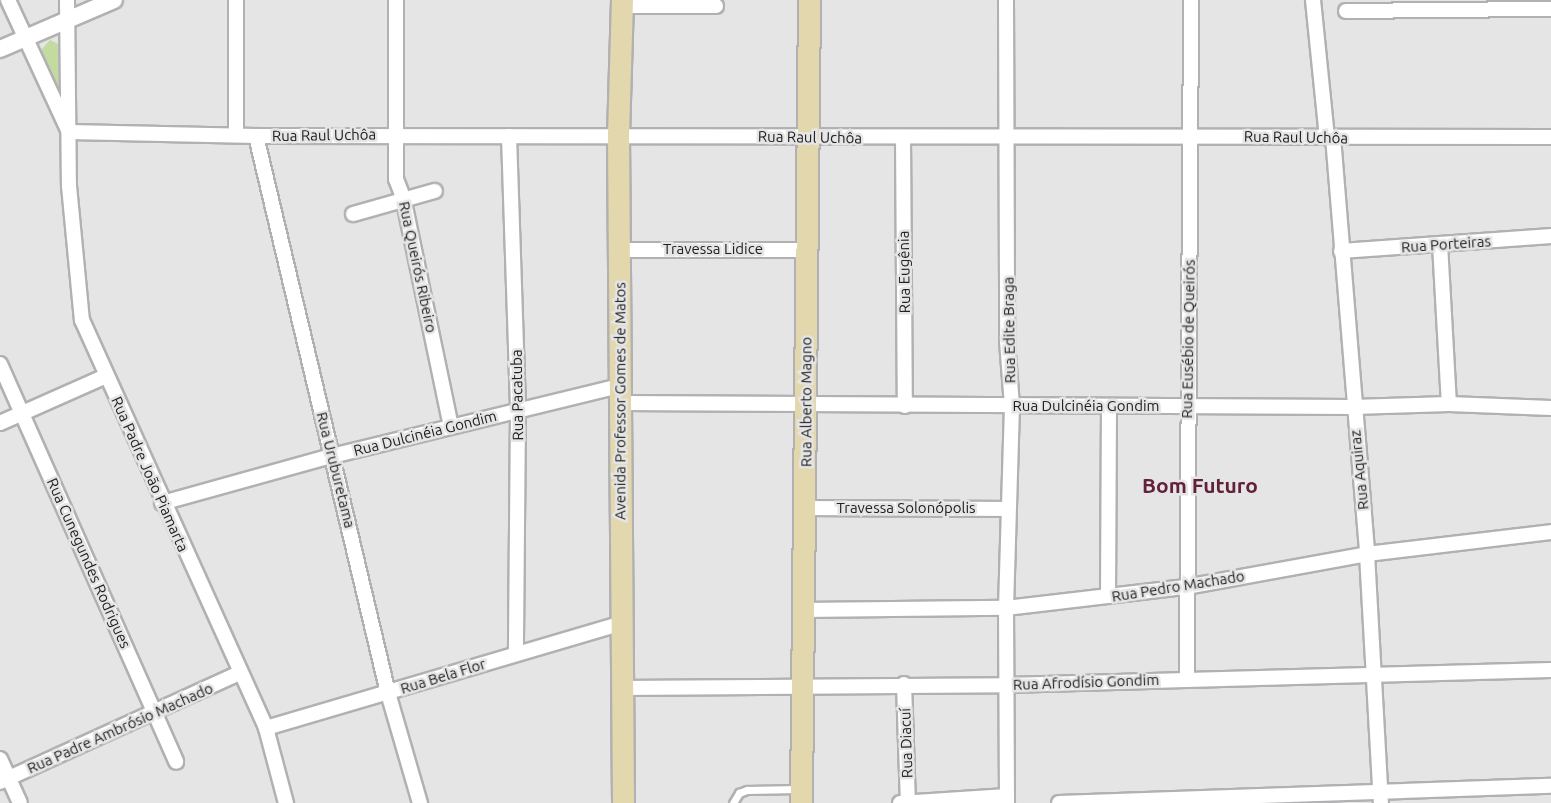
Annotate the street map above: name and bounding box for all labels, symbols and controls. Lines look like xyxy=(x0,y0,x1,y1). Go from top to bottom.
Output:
street label: Rua Raul Uchôa xyxy=(272,125,376,145)
street label: Rua Raul Uchôa xyxy=(758,127,862,147)
street label: Rua Raul Uchôa xyxy=(1244,127,1348,147)
street label: Rua Queirós Ribeiro xyxy=(395,200,441,334)
street label: Rua Eugênia xyxy=(894,230,914,314)
street label: Rua Porteiras xyxy=(1400,232,1492,256)
street label: Travessa Lidice xyxy=(663,240,763,258)
street label: Rua Eusébio de Queirós xyxy=(1178,259,1198,419)
street label: Rua Edite Braga xyxy=(999,277,1019,383)
street label: Avenida Professor Gomes de Matos xyxy=(611,282,629,520)
street label: Rua Alberto Magno xyxy=(797,337,815,467)
street label: Rua Pacatuba xyxy=(507,349,527,441)
street label: Rua Padre João Piamarta xyxy=(108,394,192,554)
street label: Rua Dulcinéia Gondim xyxy=(1012,397,1160,415)
street label: Rua Dulcinéia Gondim xyxy=(351,406,499,460)
street label: Rua Uruburetama xyxy=(313,410,359,530)
street label: Rua Aquiraz xyxy=(1346,429,1372,511)
district label: Bom Futuro xyxy=(1142,472,1258,498)
street label: Rua Cunegundes Rodrigues xyxy=(43,475,135,651)
street label: Travessa Solonópolis xyxy=(836,499,976,517)
street label: Rua Pedro Machado xyxy=(1110,567,1246,605)
street label: Rua Bela Flor xyxy=(398,654,488,698)
street label: Rua Afrodísio Gondim xyxy=(1013,670,1159,694)
street label: Rua Padre Ambrósio Machado xyxy=(24,679,216,777)
street label: Rua Diacuí xyxy=(896,708,916,778)

